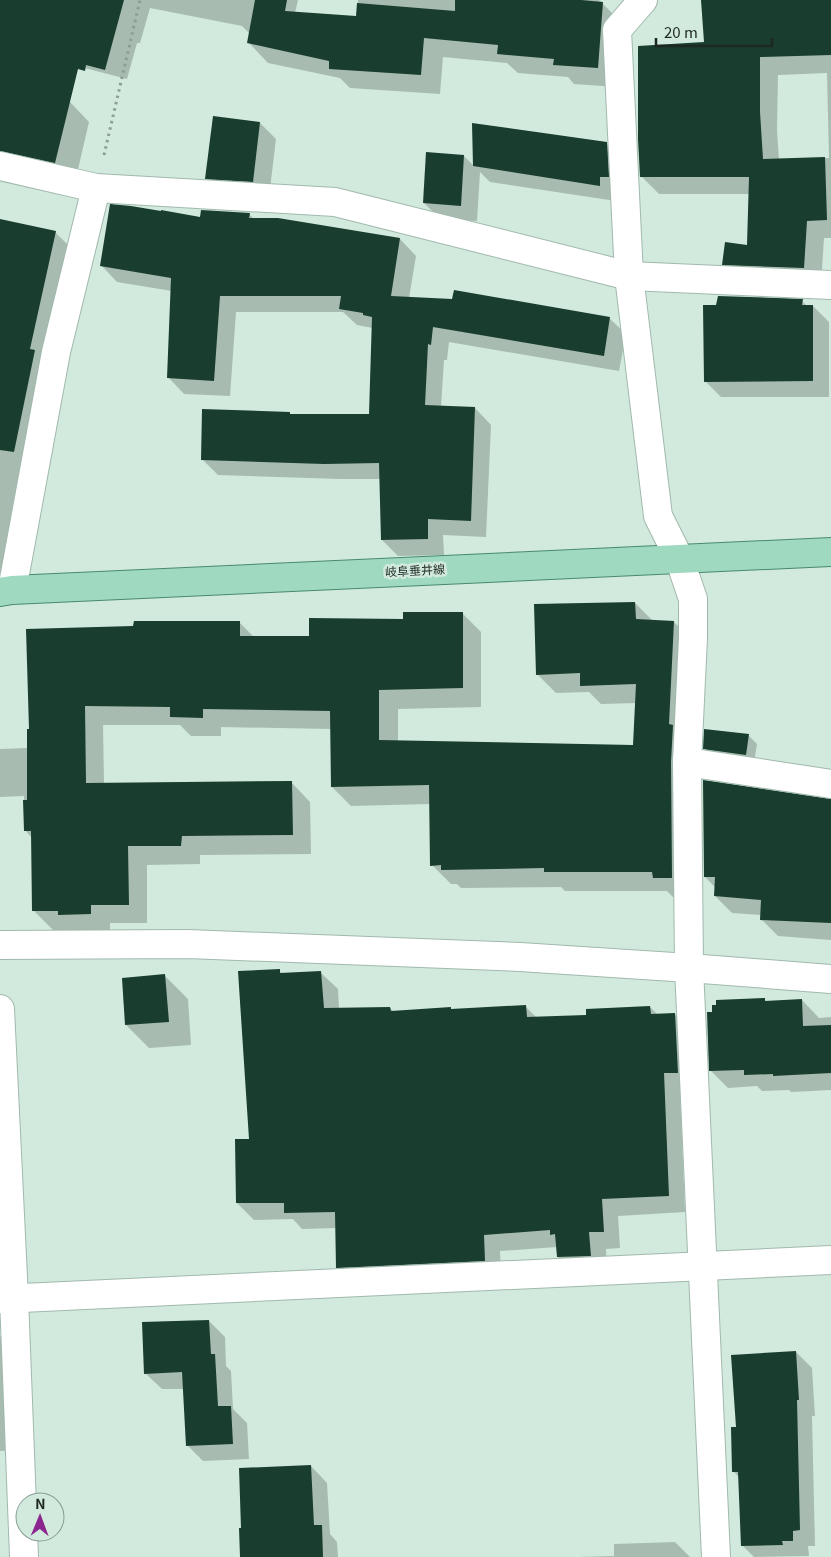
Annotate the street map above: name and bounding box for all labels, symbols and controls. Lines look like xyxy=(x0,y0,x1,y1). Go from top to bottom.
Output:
scale bar xyxy=(656,15,772,47)
text: 20 m xyxy=(664,21,698,42)
street label: 岐阜垂井線 xyxy=(385,559,445,580)
north arrow xyxy=(15,1492,65,1542)
text: N xyxy=(35,1493,46,1513)

